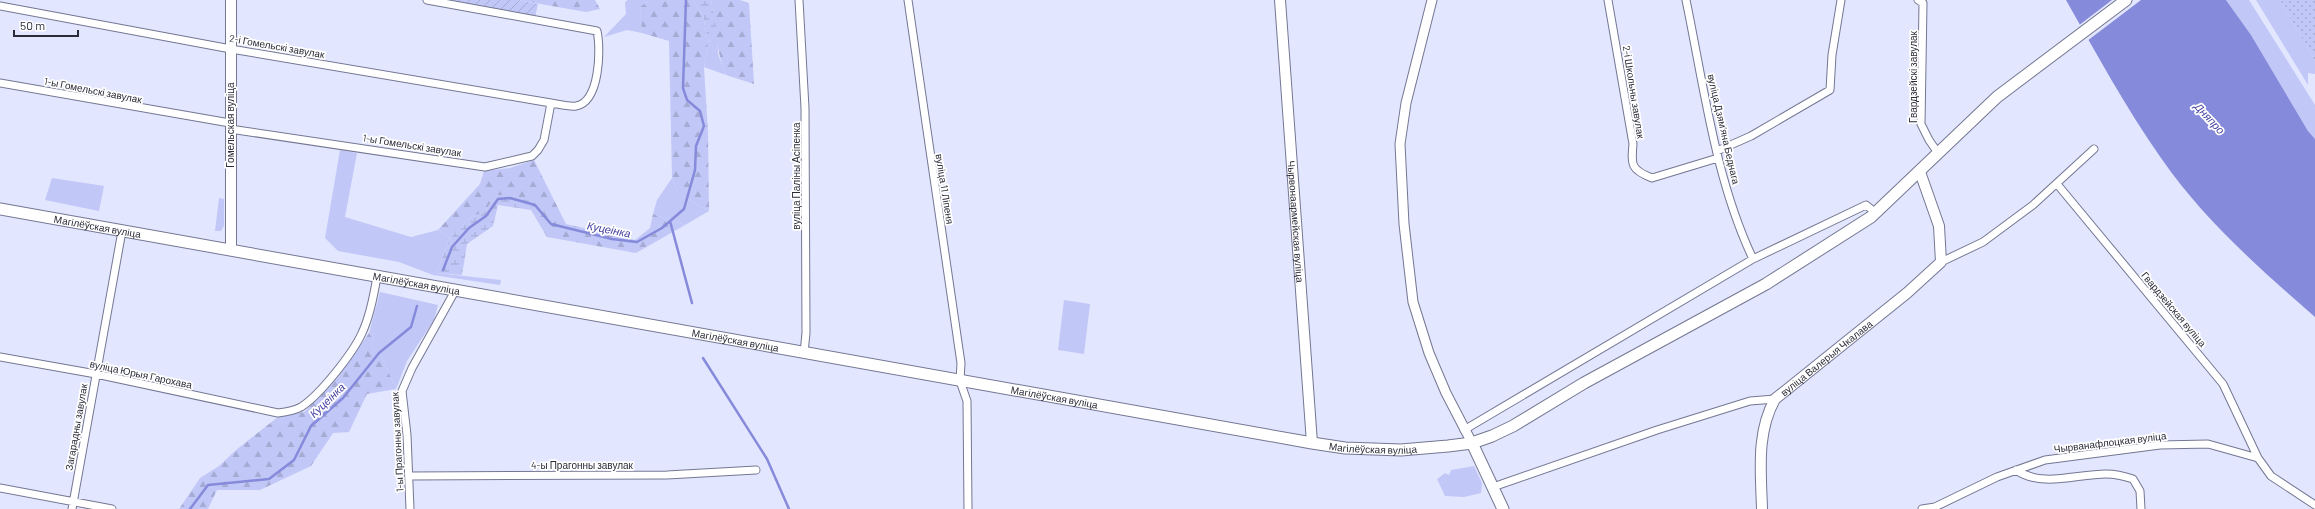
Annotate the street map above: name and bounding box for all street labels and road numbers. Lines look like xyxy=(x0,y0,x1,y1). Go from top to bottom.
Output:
street label: Гвардзейскі завулак xyxy=(1907,30,1919,123)
street label: 2-і Гомельскі завулак xyxy=(229,32,326,60)
street label: 2-і Школьны завулак xyxy=(1621,45,1647,140)
street label: вуліца Дзямʼяна Беднага xyxy=(1705,73,1743,186)
street label: 1-ы Гомельскі завулак xyxy=(43,75,144,105)
street label: Гомельская вуліца xyxy=(224,82,236,168)
street label: вуліца Паліны Асіпенка xyxy=(790,122,802,230)
street label: 1-ы Гомельскі завулак xyxy=(362,131,463,159)
street label: вуліца 11 Ліпеня xyxy=(934,153,956,225)
street label: Чырвонаармейская вуліца xyxy=(1286,160,1306,283)
street label: Магілёўская вуліца xyxy=(53,213,142,240)
street label: Гвардзейская вуліца xyxy=(2139,269,2209,349)
street label: Магілёўская вуліца xyxy=(372,270,461,297)
street label: вуліца Валерыя Чкалава xyxy=(1778,317,1875,398)
street label: Магілёўская вуліца xyxy=(691,327,780,354)
street label: вуліца Юрыя Гарохава xyxy=(89,357,194,391)
street label: Загарадны завулак xyxy=(62,382,90,471)
street label: Магілёўская вуліца xyxy=(1010,383,1099,411)
street label: 1-ы Прагонны завулак xyxy=(388,391,406,492)
street label: Чырванафлоцкая вуліца xyxy=(2053,429,2167,455)
street label: Магілёўская вуліца xyxy=(1328,440,1418,456)
street label: 4-ы Прагонны завулак xyxy=(531,459,634,471)

